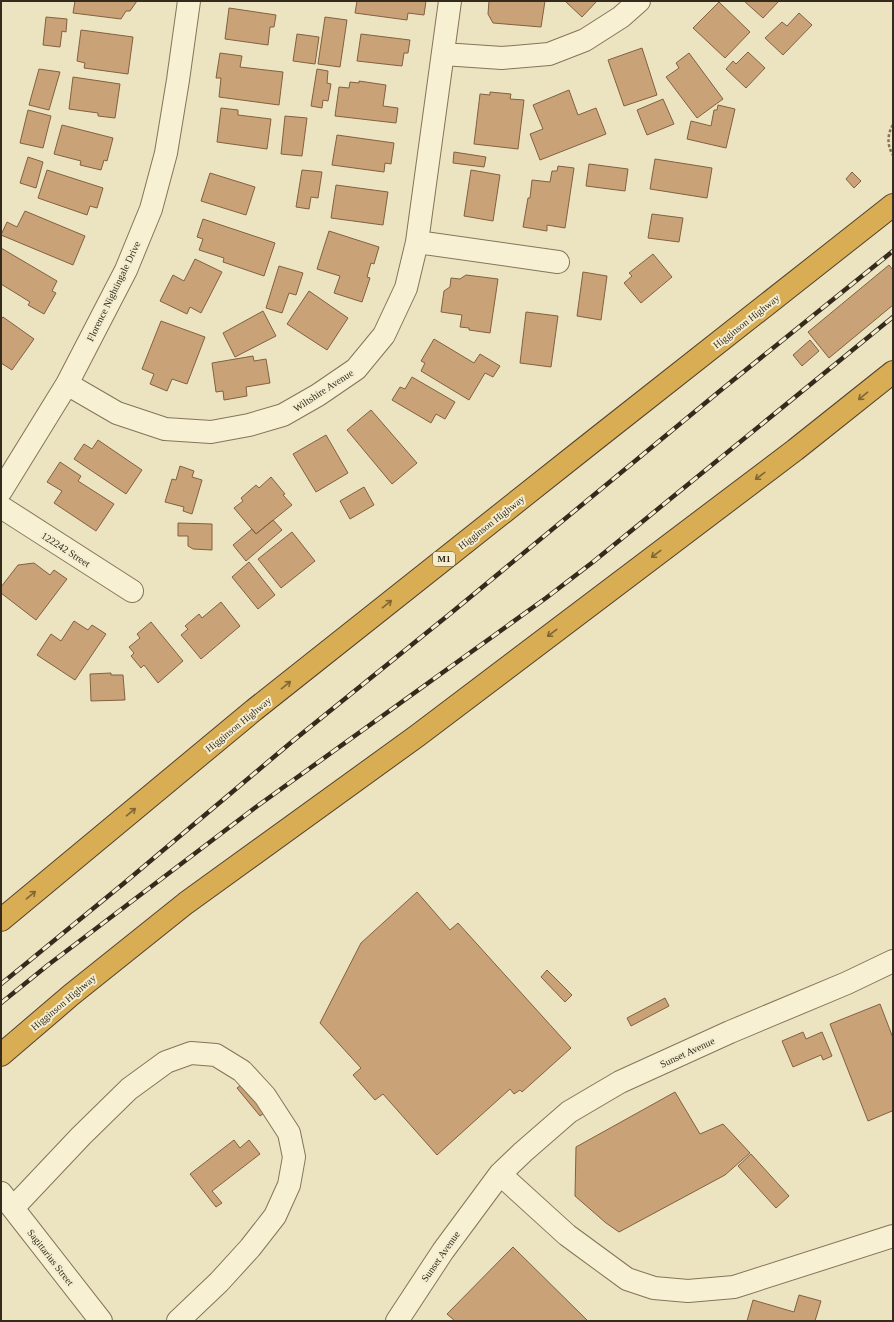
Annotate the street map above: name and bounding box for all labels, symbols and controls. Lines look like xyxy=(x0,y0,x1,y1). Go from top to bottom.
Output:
street label: Florence Nightingale Drive xyxy=(84,239,143,343)
street label: Higginson Highway xyxy=(711,292,782,351)
street label: Wiltshire Avenue xyxy=(291,367,356,414)
one-way arrow xyxy=(857,392,868,401)
one-way arrow xyxy=(755,472,766,481)
street label: Higginson Highway xyxy=(456,493,527,552)
street label: 122242 Street xyxy=(39,530,92,569)
one-way arrow xyxy=(651,550,662,559)
road number: M1 xyxy=(433,552,455,566)
one-way arrow xyxy=(382,600,393,609)
one-way arrow xyxy=(547,629,558,637)
one-way arrow xyxy=(280,681,291,690)
street label: Higginson Highway xyxy=(203,695,273,754)
one-way arrow xyxy=(126,808,137,817)
one-way arrow xyxy=(26,891,36,900)
street label: Higginson Highway xyxy=(29,972,98,1033)
street label: Sunset Avenue xyxy=(658,1035,717,1070)
street label: Sagittarius Street xyxy=(25,1227,76,1288)
street label: Sunset Avenue xyxy=(419,1229,462,1284)

